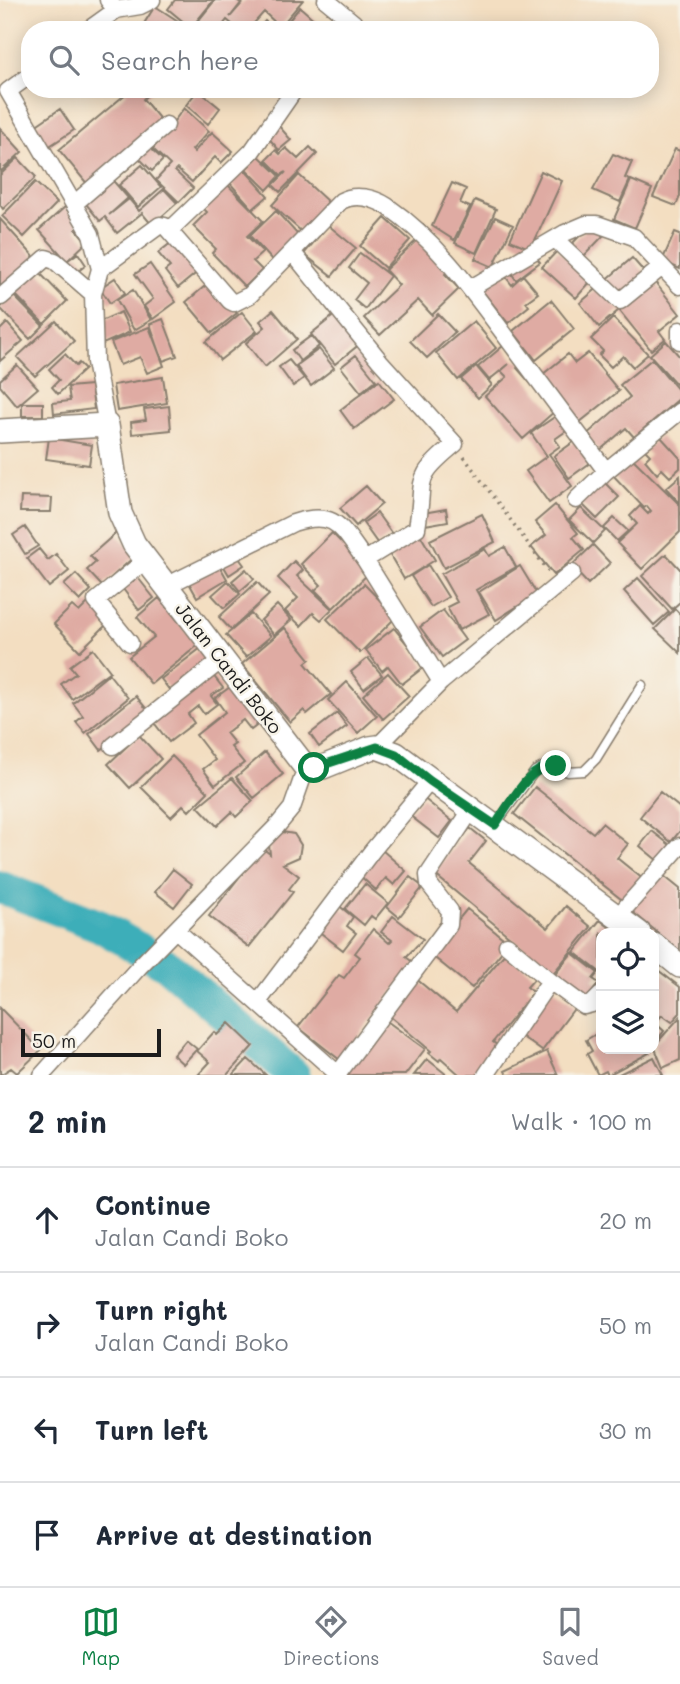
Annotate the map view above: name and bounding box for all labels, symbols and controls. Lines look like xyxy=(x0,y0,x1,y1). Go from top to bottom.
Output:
search box xyxy=(21,21,659,98)
icon: search xyxy=(45,41,83,79)
text: Search here xyxy=(101,43,259,77)
street label: Jalan Candi Boko xyxy=(170,597,288,738)
route end xyxy=(540,750,571,781)
route start xyxy=(298,752,329,783)
map controls xyxy=(596,928,659,1054)
button: locate xyxy=(596,928,659,991)
button: layers xyxy=(596,991,659,1054)
scale bar xyxy=(21,1026,161,1058)
text: 50 m xyxy=(32,1028,76,1053)
text: 2 min xyxy=(28,1101,107,1141)
text: Walk · 100 m xyxy=(510,1106,652,1136)
text: Continue xyxy=(95,1188,211,1222)
icon: ahead xyxy=(28,1201,66,1239)
text: 20 m xyxy=(599,1205,652,1235)
text: Jalan Candi Boko xyxy=(95,1222,288,1252)
text: Turn right xyxy=(95,1293,228,1327)
icon: right xyxy=(28,1306,66,1344)
text: 50 m xyxy=(599,1310,652,1340)
text: Jalan Candi Boko xyxy=(95,1327,288,1357)
icon: left xyxy=(28,1411,66,1449)
text: Turn left xyxy=(95,1413,208,1447)
text: 30 m xyxy=(599,1415,652,1445)
icon: arrive xyxy=(28,1516,66,1554)
text: Arrive at destination xyxy=(95,1518,372,1552)
tab: Map xyxy=(81,1603,120,1670)
tab: Directions xyxy=(283,1603,379,1670)
tab: Saved xyxy=(542,1603,599,1670)

